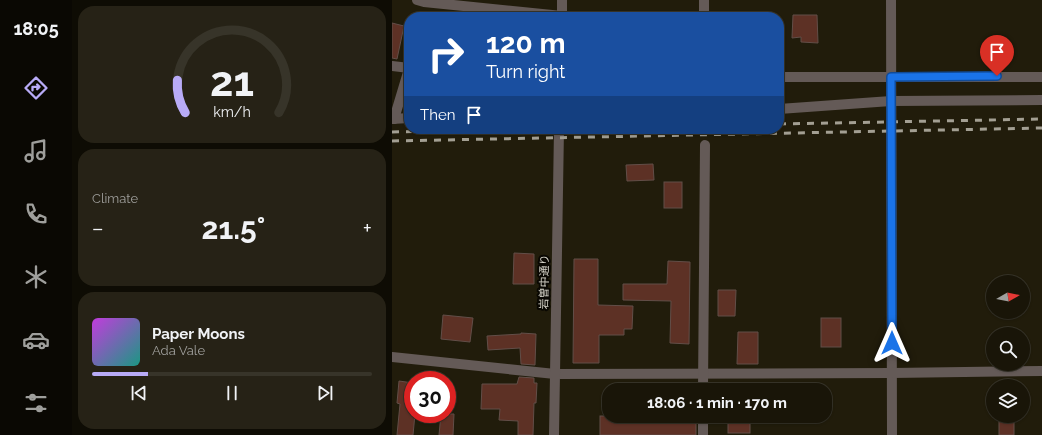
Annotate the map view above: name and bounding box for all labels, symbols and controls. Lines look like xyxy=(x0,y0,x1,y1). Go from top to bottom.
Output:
text: 18:05 xyxy=(13,18,59,39)
text: 120 m xyxy=(486,27,566,60)
icon: right xyxy=(420,28,472,80)
pin xyxy=(980,35,1014,76)
icon: arrive xyxy=(986,41,1008,63)
text: 21 xyxy=(210,56,254,105)
text: Turn right xyxy=(486,61,565,82)
icon: directions xyxy=(22,74,50,102)
text: km/h xyxy=(213,103,251,119)
icon: arrive xyxy=(463,104,485,126)
text: Then xyxy=(420,106,455,124)
icon: music xyxy=(22,137,50,165)
text: Climate xyxy=(92,191,138,206)
icon: phone xyxy=(22,200,50,228)
text: 21.5° xyxy=(202,211,265,246)
text: − xyxy=(92,215,104,241)
text: + xyxy=(363,215,372,241)
street label: 岩曽中通り xyxy=(538,254,551,310)
icon: climate xyxy=(22,263,50,291)
north arrow xyxy=(986,275,1030,319)
map controls xyxy=(986,275,1030,423)
position arrow xyxy=(871,322,913,364)
text: Paper Moons xyxy=(152,325,245,343)
icon: car xyxy=(22,326,50,354)
button: search xyxy=(986,327,1030,371)
text: Ada Vale xyxy=(152,343,205,358)
speed limit sign: 30 xyxy=(404,371,456,423)
button: layers xyxy=(986,379,1030,423)
icon: previous xyxy=(128,382,150,404)
icon: pause xyxy=(221,382,243,404)
icon: next xyxy=(314,382,336,404)
icon: filters xyxy=(22,389,50,417)
text: 18:06 · 1 min · 170 m xyxy=(647,394,787,412)

